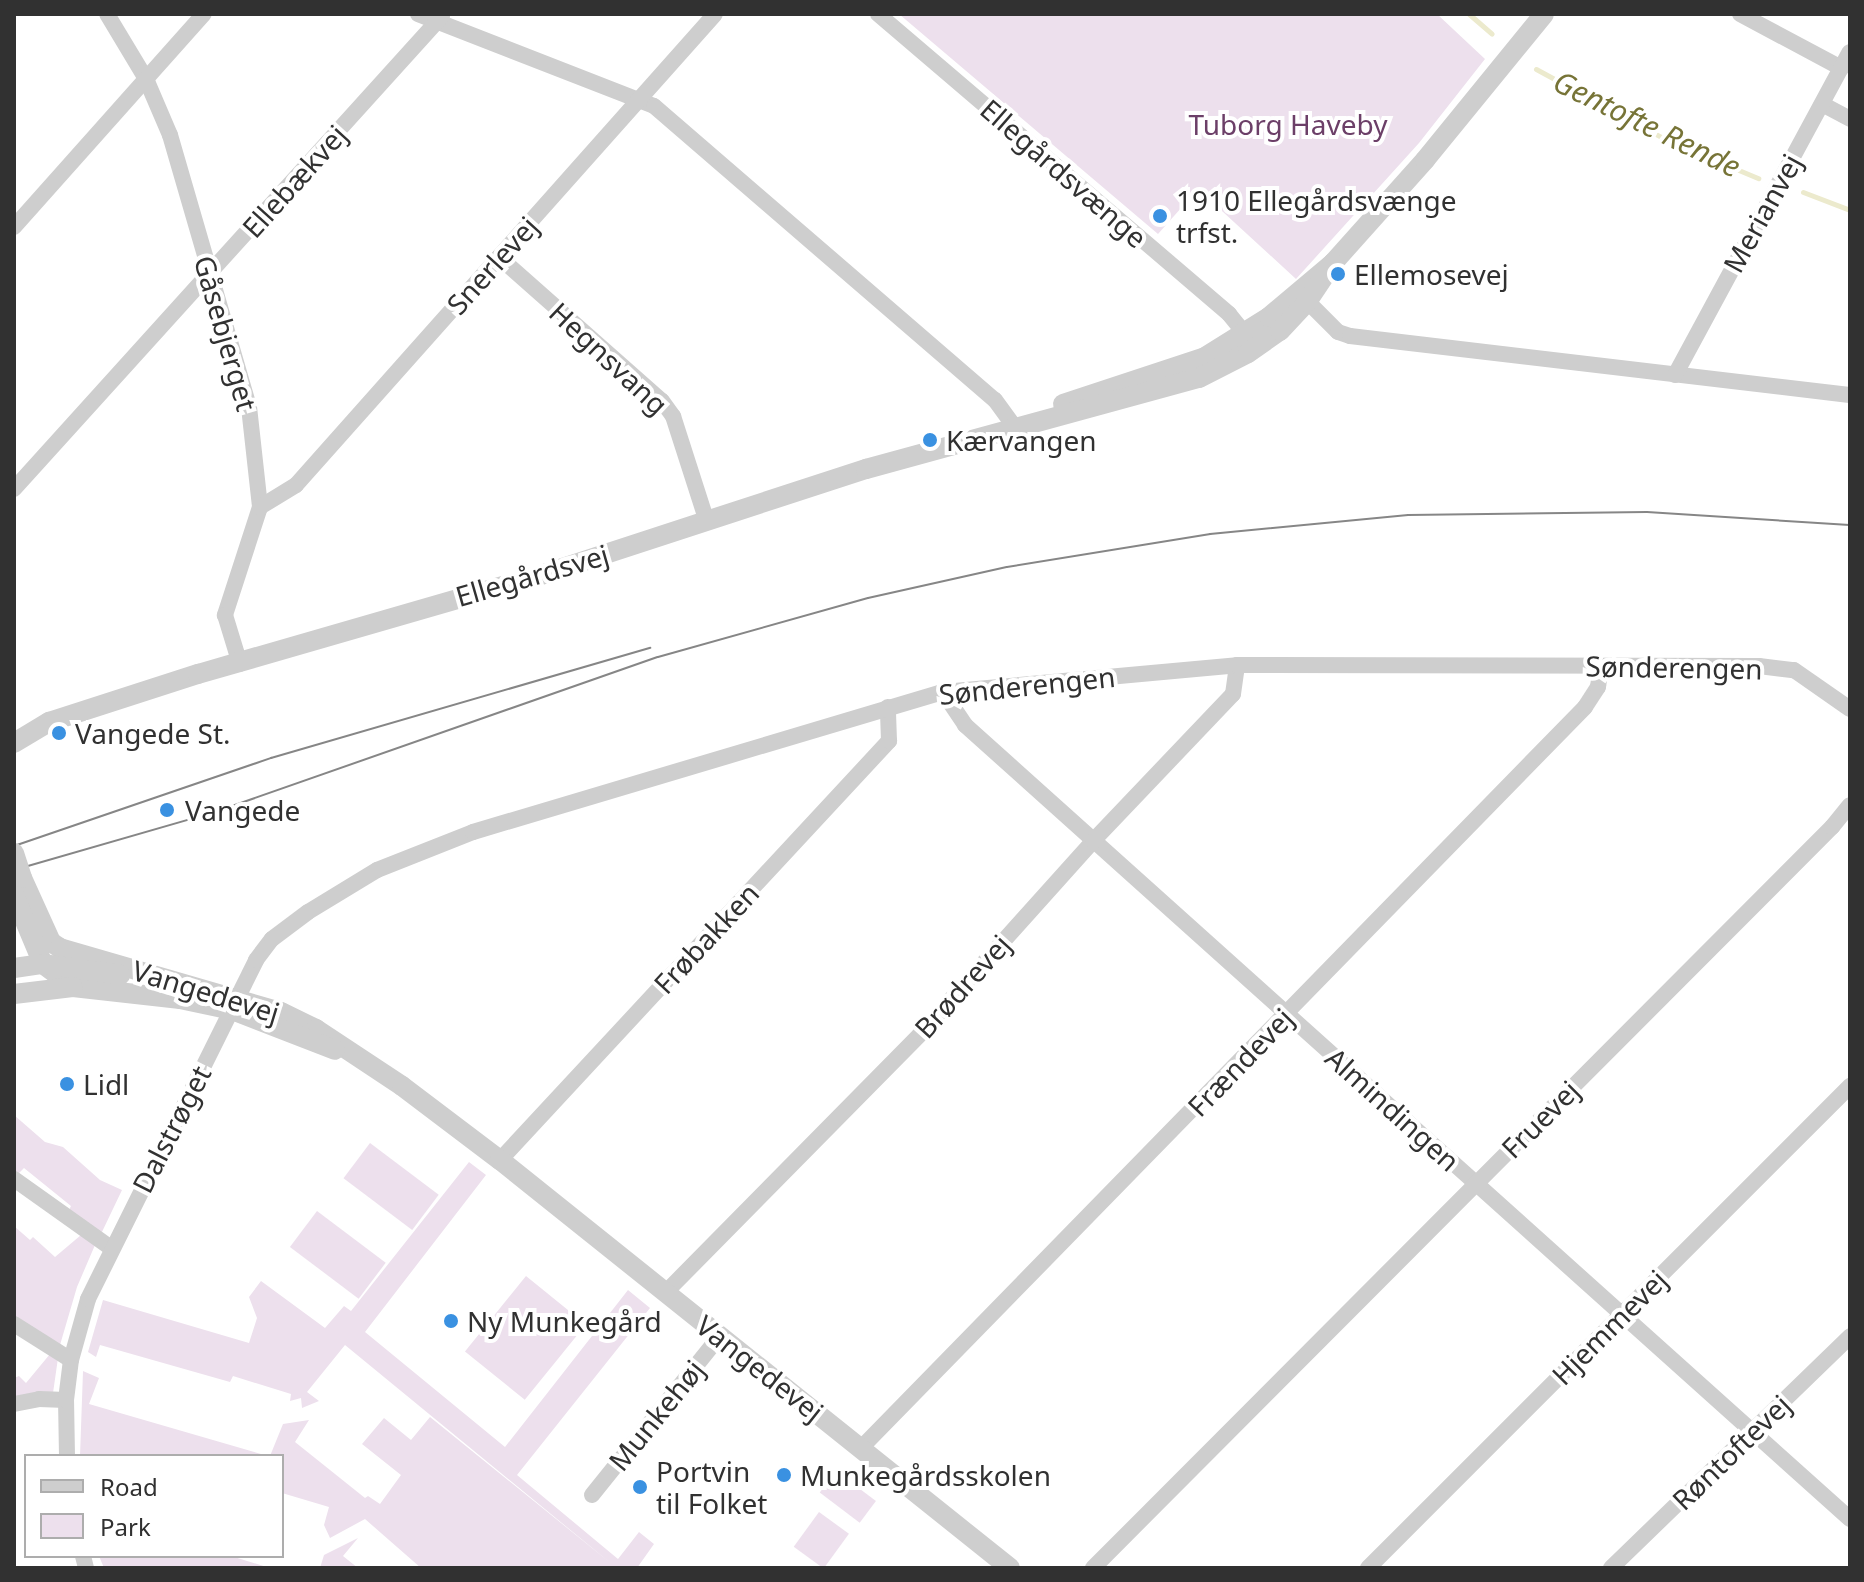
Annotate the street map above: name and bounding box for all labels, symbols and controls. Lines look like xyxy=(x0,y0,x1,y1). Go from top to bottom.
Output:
water label: Gentofte Rende xyxy=(1548,63,1746,185)
street label: Ellegårdsvænge xyxy=(974,92,1154,254)
park label: Tuborg Haveby xyxy=(1189,107,1387,141)
street label: Ellebækvej xyxy=(235,118,353,244)
street label: Merianvej xyxy=(1716,148,1808,278)
place label: 1910 Ellegårdsvænge trfst. xyxy=(1176,183,1456,249)
marker: 1910 Ellegårdsvænge trfst. xyxy=(1151,207,1169,225)
street label: Snerlevej xyxy=(439,209,545,321)
street label: Gåsebjerget xyxy=(188,251,264,415)
place label: Ellemosevej xyxy=(1354,257,1509,291)
marker: Ellemosevej xyxy=(1329,265,1347,283)
street label: Hegnsvang xyxy=(543,295,675,421)
place label: Kærvangen xyxy=(946,423,1097,457)
marker: Kærvangen xyxy=(921,431,939,449)
street label: Ellegårdsvej xyxy=(452,537,612,613)
street label: Sønderengen xyxy=(1585,649,1763,685)
street label: Sønderengen xyxy=(937,659,1117,711)
place label: Vangede St. xyxy=(75,716,231,750)
marker: Vangede St. xyxy=(50,724,68,742)
place label: Vangede xyxy=(185,793,300,827)
marker: Vangede xyxy=(156,799,178,821)
street label: Frøbakken xyxy=(647,876,765,1000)
street label: Brødrevej xyxy=(907,928,1017,1044)
street label: Vangedevej xyxy=(128,953,284,1029)
street label: Frændevej xyxy=(1180,1001,1300,1123)
street label: Almindingen xyxy=(1319,1040,1467,1178)
street label: Dalstrøget xyxy=(125,1060,217,1198)
place label: Lidl xyxy=(83,1067,129,1101)
street label: Fruevej xyxy=(1494,1073,1586,1165)
marker: Lidl xyxy=(58,1075,76,1093)
street label: Hjemmevej xyxy=(1545,1263,1673,1391)
place label: Ny Munkegård xyxy=(467,1304,662,1338)
street label: Vangedevej xyxy=(690,1308,830,1428)
marker: Ny Munkegård xyxy=(442,1312,460,1330)
street label: Munkehøj xyxy=(601,1353,711,1477)
street label: Røntoftevej xyxy=(1665,1387,1797,1517)
legend xyxy=(24,1454,284,1558)
place label: Portvin til Folket xyxy=(656,1454,767,1520)
place label: Munkegårdsskolen xyxy=(800,1458,1051,1492)
marker: Munkegårdsskolen xyxy=(775,1466,793,1484)
text: Road xyxy=(100,1470,158,1503)
marker: Portvin til Folket xyxy=(631,1478,649,1496)
text: Park xyxy=(100,1510,151,1543)

